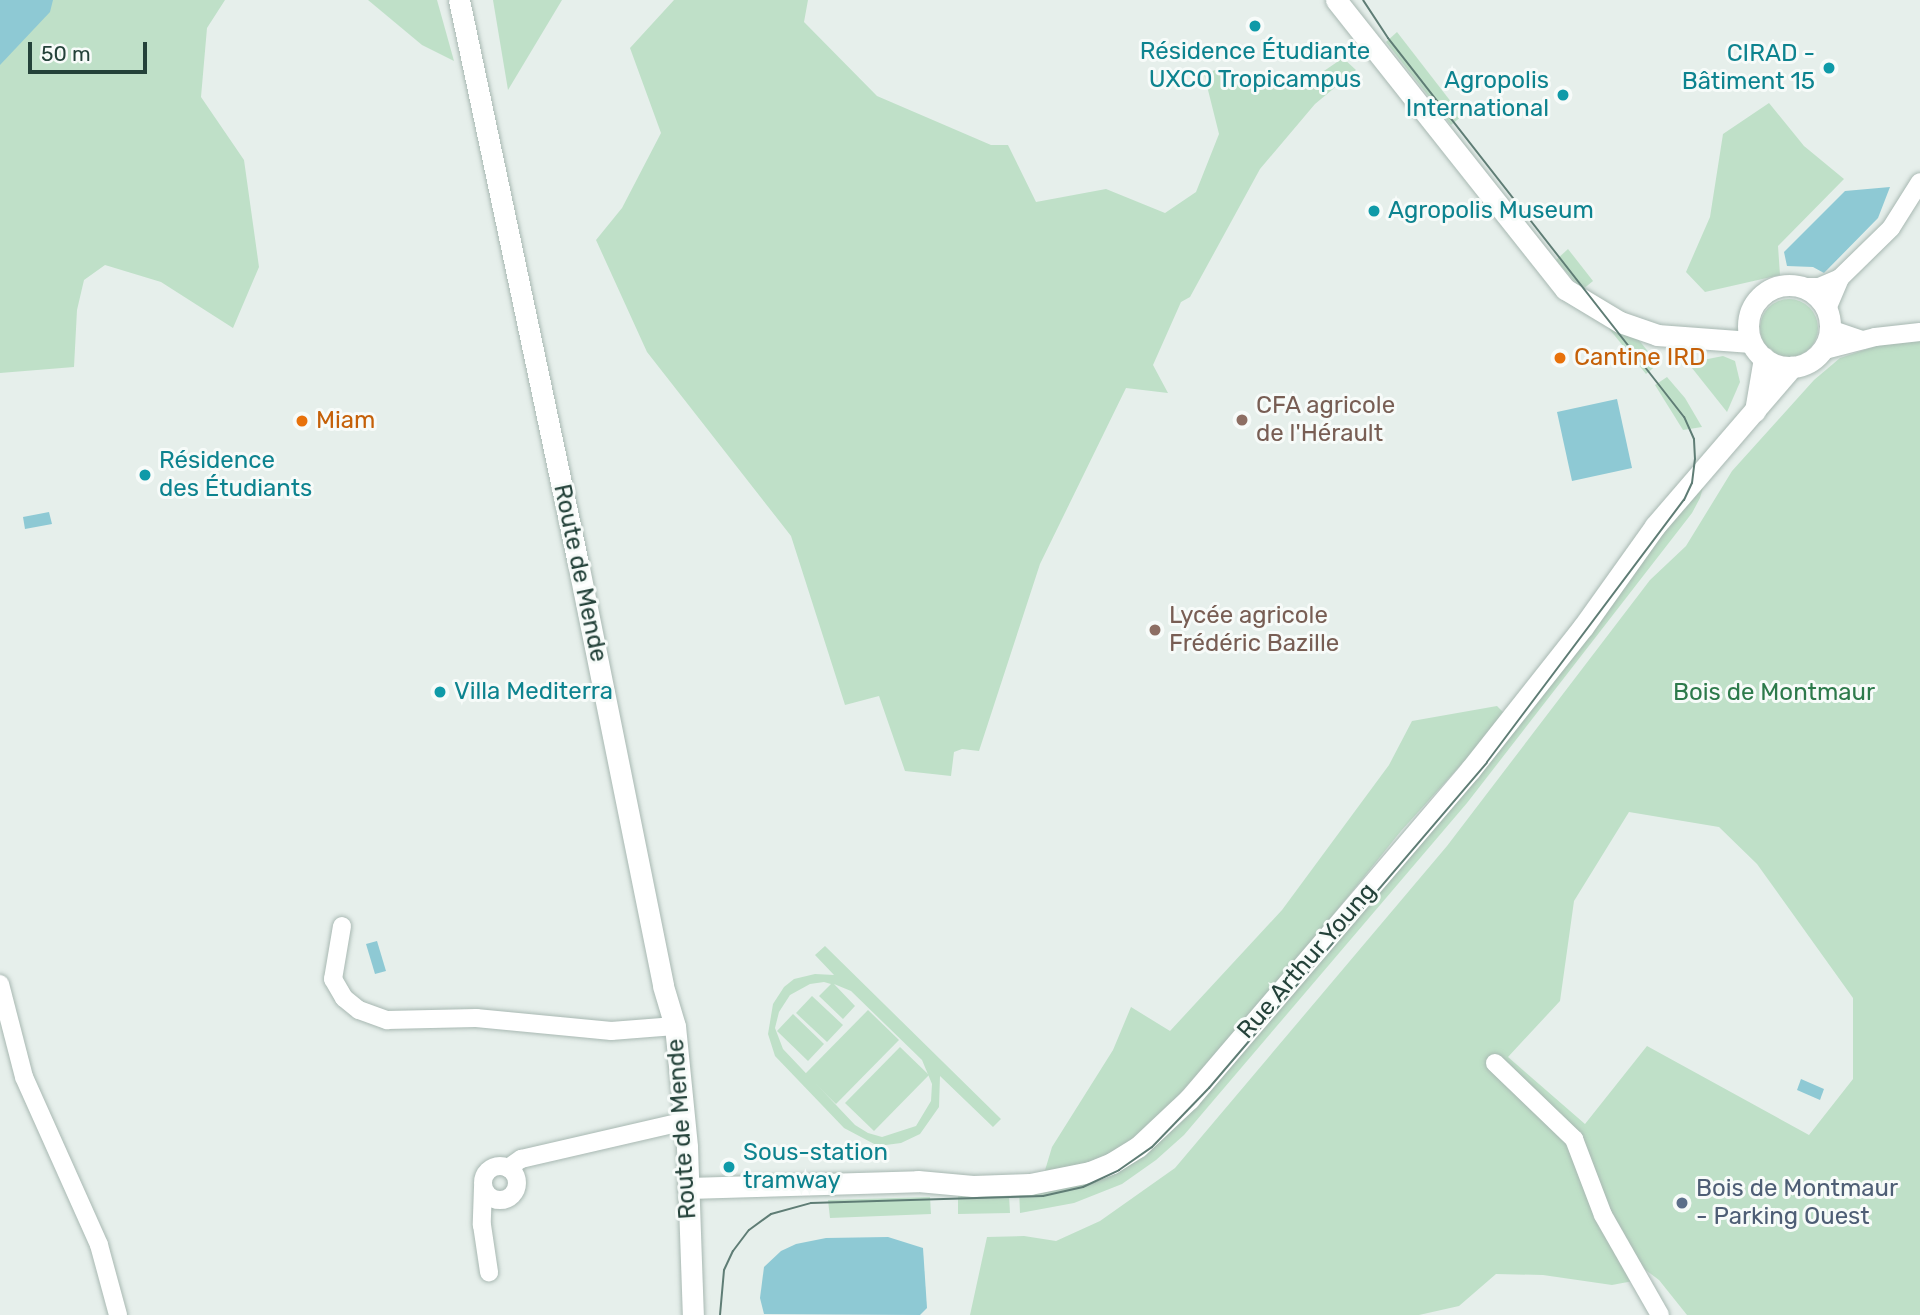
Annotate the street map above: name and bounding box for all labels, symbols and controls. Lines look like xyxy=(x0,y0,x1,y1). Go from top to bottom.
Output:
marker: Résidence Étudiante UXCO Tropicampus xyxy=(1247,18,1263,34)
scale bar xyxy=(32,28,150,72)
place label: Résidence Étudiante UXCO Tropicampus xyxy=(1140,38,1370,94)
place label: CIRAD - Bâtiment 15 xyxy=(1682,40,1815,96)
text: 50 m xyxy=(41,41,91,66)
marker: CIRAD - Bâtiment 15 xyxy=(1821,60,1837,76)
place label: Agropolis International xyxy=(1406,67,1549,123)
marker: Agropolis International xyxy=(1555,87,1571,103)
place label: Agropolis Museum xyxy=(1388,197,1594,225)
marker: Agropolis Museum xyxy=(1366,203,1382,219)
place label: Cantine IRD xyxy=(1574,344,1705,372)
marker: Cantine IRD xyxy=(1552,350,1568,366)
place label: CFA agricole de l'Hérault xyxy=(1256,392,1396,448)
place label: Miam xyxy=(316,407,375,435)
marker: CFA agricole de l'Hérault xyxy=(1234,412,1250,428)
marker: Miam xyxy=(294,413,310,429)
place label: Résidence des Étudiants xyxy=(159,447,312,503)
marker: Résidence des Étudiants xyxy=(137,467,153,483)
street label: Route de Mende xyxy=(547,482,613,664)
place label: Lycée agricole Frédéric Bazille xyxy=(1169,602,1339,658)
marker: Lycée agricole Frédéric Bazille xyxy=(1147,622,1163,638)
place label: Villa Mediterra xyxy=(454,678,613,706)
park label: Bois de Montmaur xyxy=(1673,679,1875,707)
marker: Villa Mediterra xyxy=(432,684,448,700)
street label: Rue Arthur Young xyxy=(1231,877,1383,1045)
street label: Route de Mende xyxy=(661,1038,703,1220)
place label: Sous-station tramway xyxy=(743,1139,888,1195)
marker: Sous-station tramway xyxy=(721,1159,737,1175)
place label: Bois de Montmaur - Parking Ouest xyxy=(1696,1175,1898,1231)
marker: Bois de Montmaur - Parking Ouest xyxy=(1674,1195,1690,1211)

